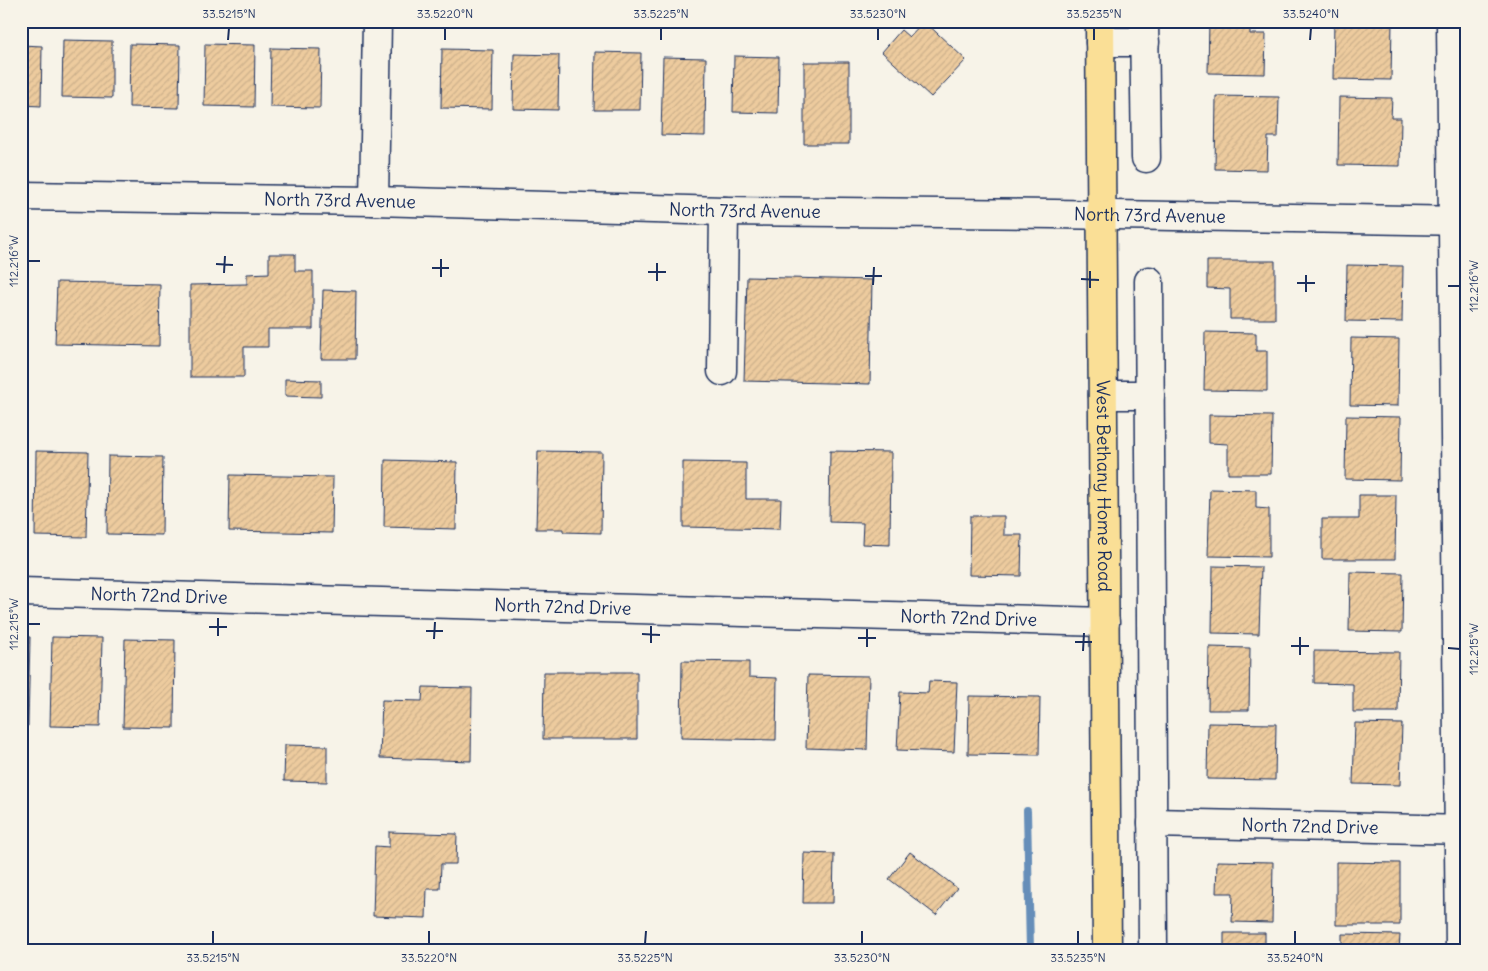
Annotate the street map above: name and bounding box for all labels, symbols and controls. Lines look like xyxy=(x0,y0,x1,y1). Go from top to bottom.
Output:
text: 33.5215°N xyxy=(202,6,256,21)
text: 33.5220°N xyxy=(417,6,473,21)
text: 33.5225°N xyxy=(633,6,689,21)
text: 33.5230°N xyxy=(850,6,906,21)
text: 33.5235°N xyxy=(1066,6,1122,21)
text: 33.5240°N xyxy=(1283,6,1339,21)
street label: North 73rd Avenue xyxy=(264,187,416,213)
street label: North 73rd Avenue xyxy=(669,197,821,223)
street label: North 73rd Avenue xyxy=(1074,202,1226,228)
text: 112.216°W xyxy=(6,235,21,287)
text: 112.216°W xyxy=(1466,260,1481,312)
street label: West Bethany Home Road xyxy=(1092,380,1116,593)
street label: North 72nd Drive xyxy=(90,582,228,609)
street label: North 72nd Drive xyxy=(494,593,632,620)
text: 112.215°W xyxy=(6,598,21,650)
street label: North 72nd Drive xyxy=(900,604,1038,631)
text: 112.215°W xyxy=(1466,623,1481,675)
street label: North 72nd Drive xyxy=(1241,813,1379,839)
text: 33.5215°N xyxy=(186,950,240,965)
text: 33.5220°N xyxy=(401,950,457,965)
text: 33.5225°N xyxy=(617,950,673,965)
text: 33.5230°N xyxy=(834,950,890,965)
text: 33.5235°N xyxy=(1050,950,1106,965)
text: 33.5240°N xyxy=(1267,950,1323,965)

